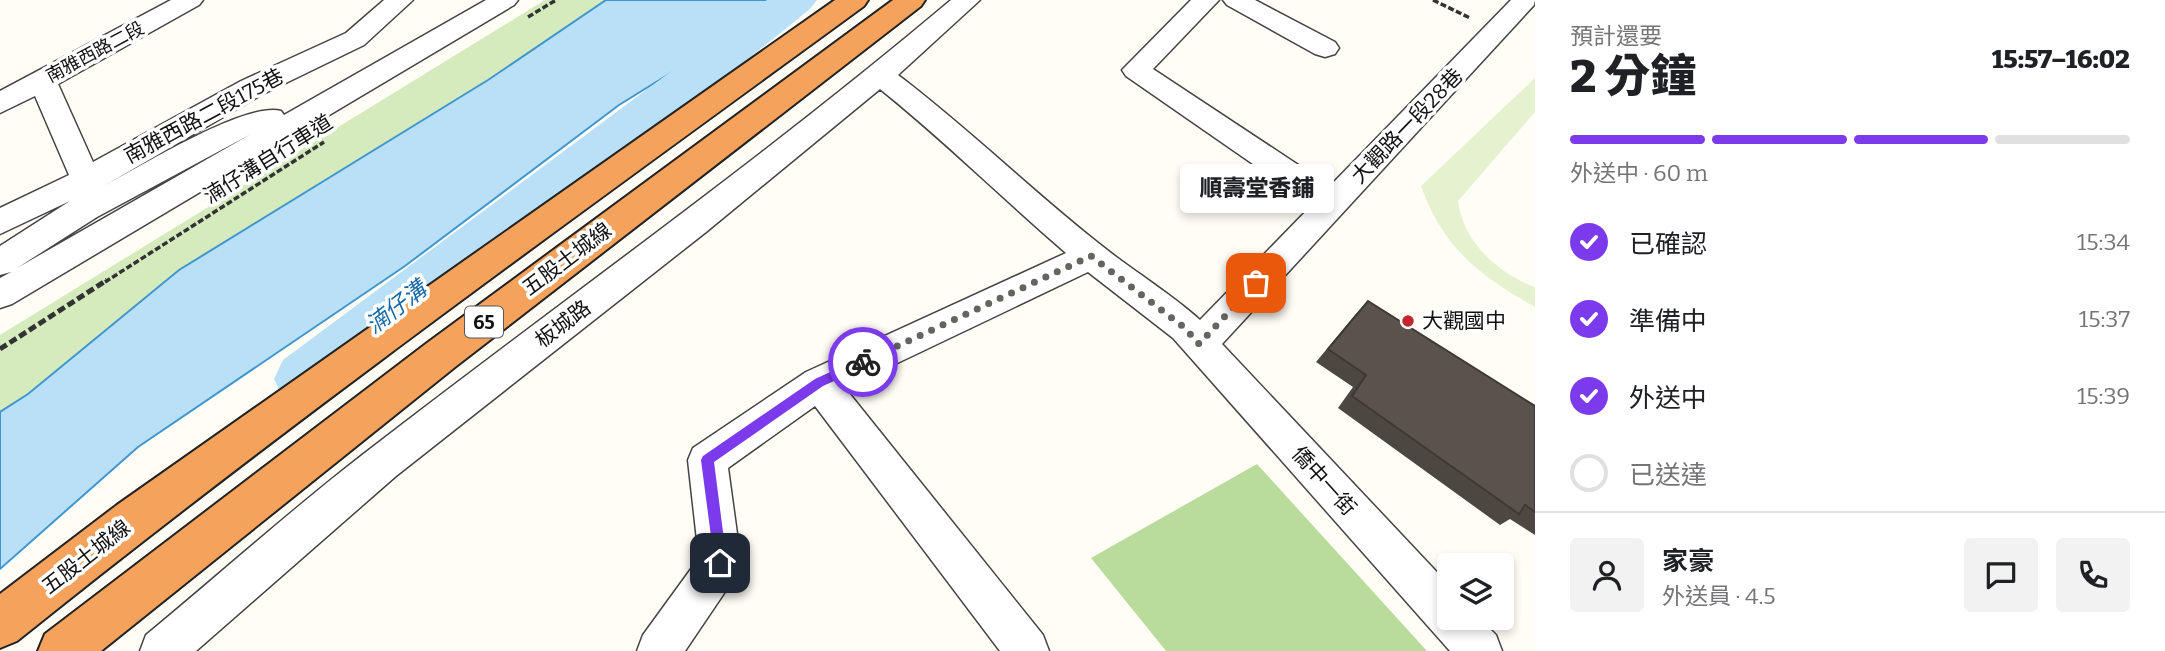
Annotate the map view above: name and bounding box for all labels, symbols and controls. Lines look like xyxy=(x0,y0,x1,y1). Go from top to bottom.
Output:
street label: 南雅西路二段 xyxy=(42,17,148,87)
text: 預計還要 xyxy=(1570,22,1662,50)
text: 15:57–16:02 xyxy=(1992,44,2130,75)
text: 2 分鐘 xyxy=(1570,49,1696,104)
street label: 南雅西路二段175巷 xyxy=(120,63,288,169)
street label: 大觀路一段28巷 xyxy=(1346,63,1468,189)
street label: 湳仔溝自行車道 xyxy=(199,109,337,209)
text: 外送中 · 60 m xyxy=(1570,159,1708,187)
callout: 順壽堂香鋪 xyxy=(1179,164,1333,213)
text: 順壽堂香鋪 xyxy=(1200,174,1315,202)
street label: 五股土城線 xyxy=(517,217,617,301)
icon: check xyxy=(1570,223,1608,261)
text: 15:34 xyxy=(2077,228,2130,256)
text: 已確認 xyxy=(1629,229,1707,260)
pin xyxy=(1226,253,1286,313)
icon: bag xyxy=(1237,264,1275,302)
water label: 湳仔溝 xyxy=(360,273,434,339)
street label: 板城路 xyxy=(530,295,596,353)
icon: check xyxy=(1570,300,1608,338)
text: 15:37 xyxy=(2079,305,2130,333)
road number: 65 xyxy=(465,306,503,338)
text: 準備中 xyxy=(1629,306,1707,337)
place label: 大觀國中 xyxy=(1422,308,1506,334)
marker: 大觀國中 xyxy=(1400,313,1416,329)
courier xyxy=(828,327,898,397)
icon: bike xyxy=(844,343,882,381)
icon: check xyxy=(1570,377,1608,415)
text: 15:39 xyxy=(2077,382,2130,410)
text: 外送中 xyxy=(1629,383,1707,414)
street label: 僑中一街 xyxy=(1286,441,1362,521)
text: 已送達 xyxy=(1629,460,1707,491)
street label: 五股土城線 xyxy=(37,514,135,600)
pin xyxy=(690,533,750,593)
button: person xyxy=(1570,538,1644,612)
button: chat xyxy=(1964,538,2038,612)
button: phone xyxy=(2056,538,2130,612)
icon: home xyxy=(701,544,739,582)
text: 家豪 xyxy=(1662,546,1714,577)
map controls xyxy=(1437,553,1514,630)
button: layers xyxy=(1437,553,1514,630)
text: 外送員 · 4.5 xyxy=(1662,582,1776,610)

